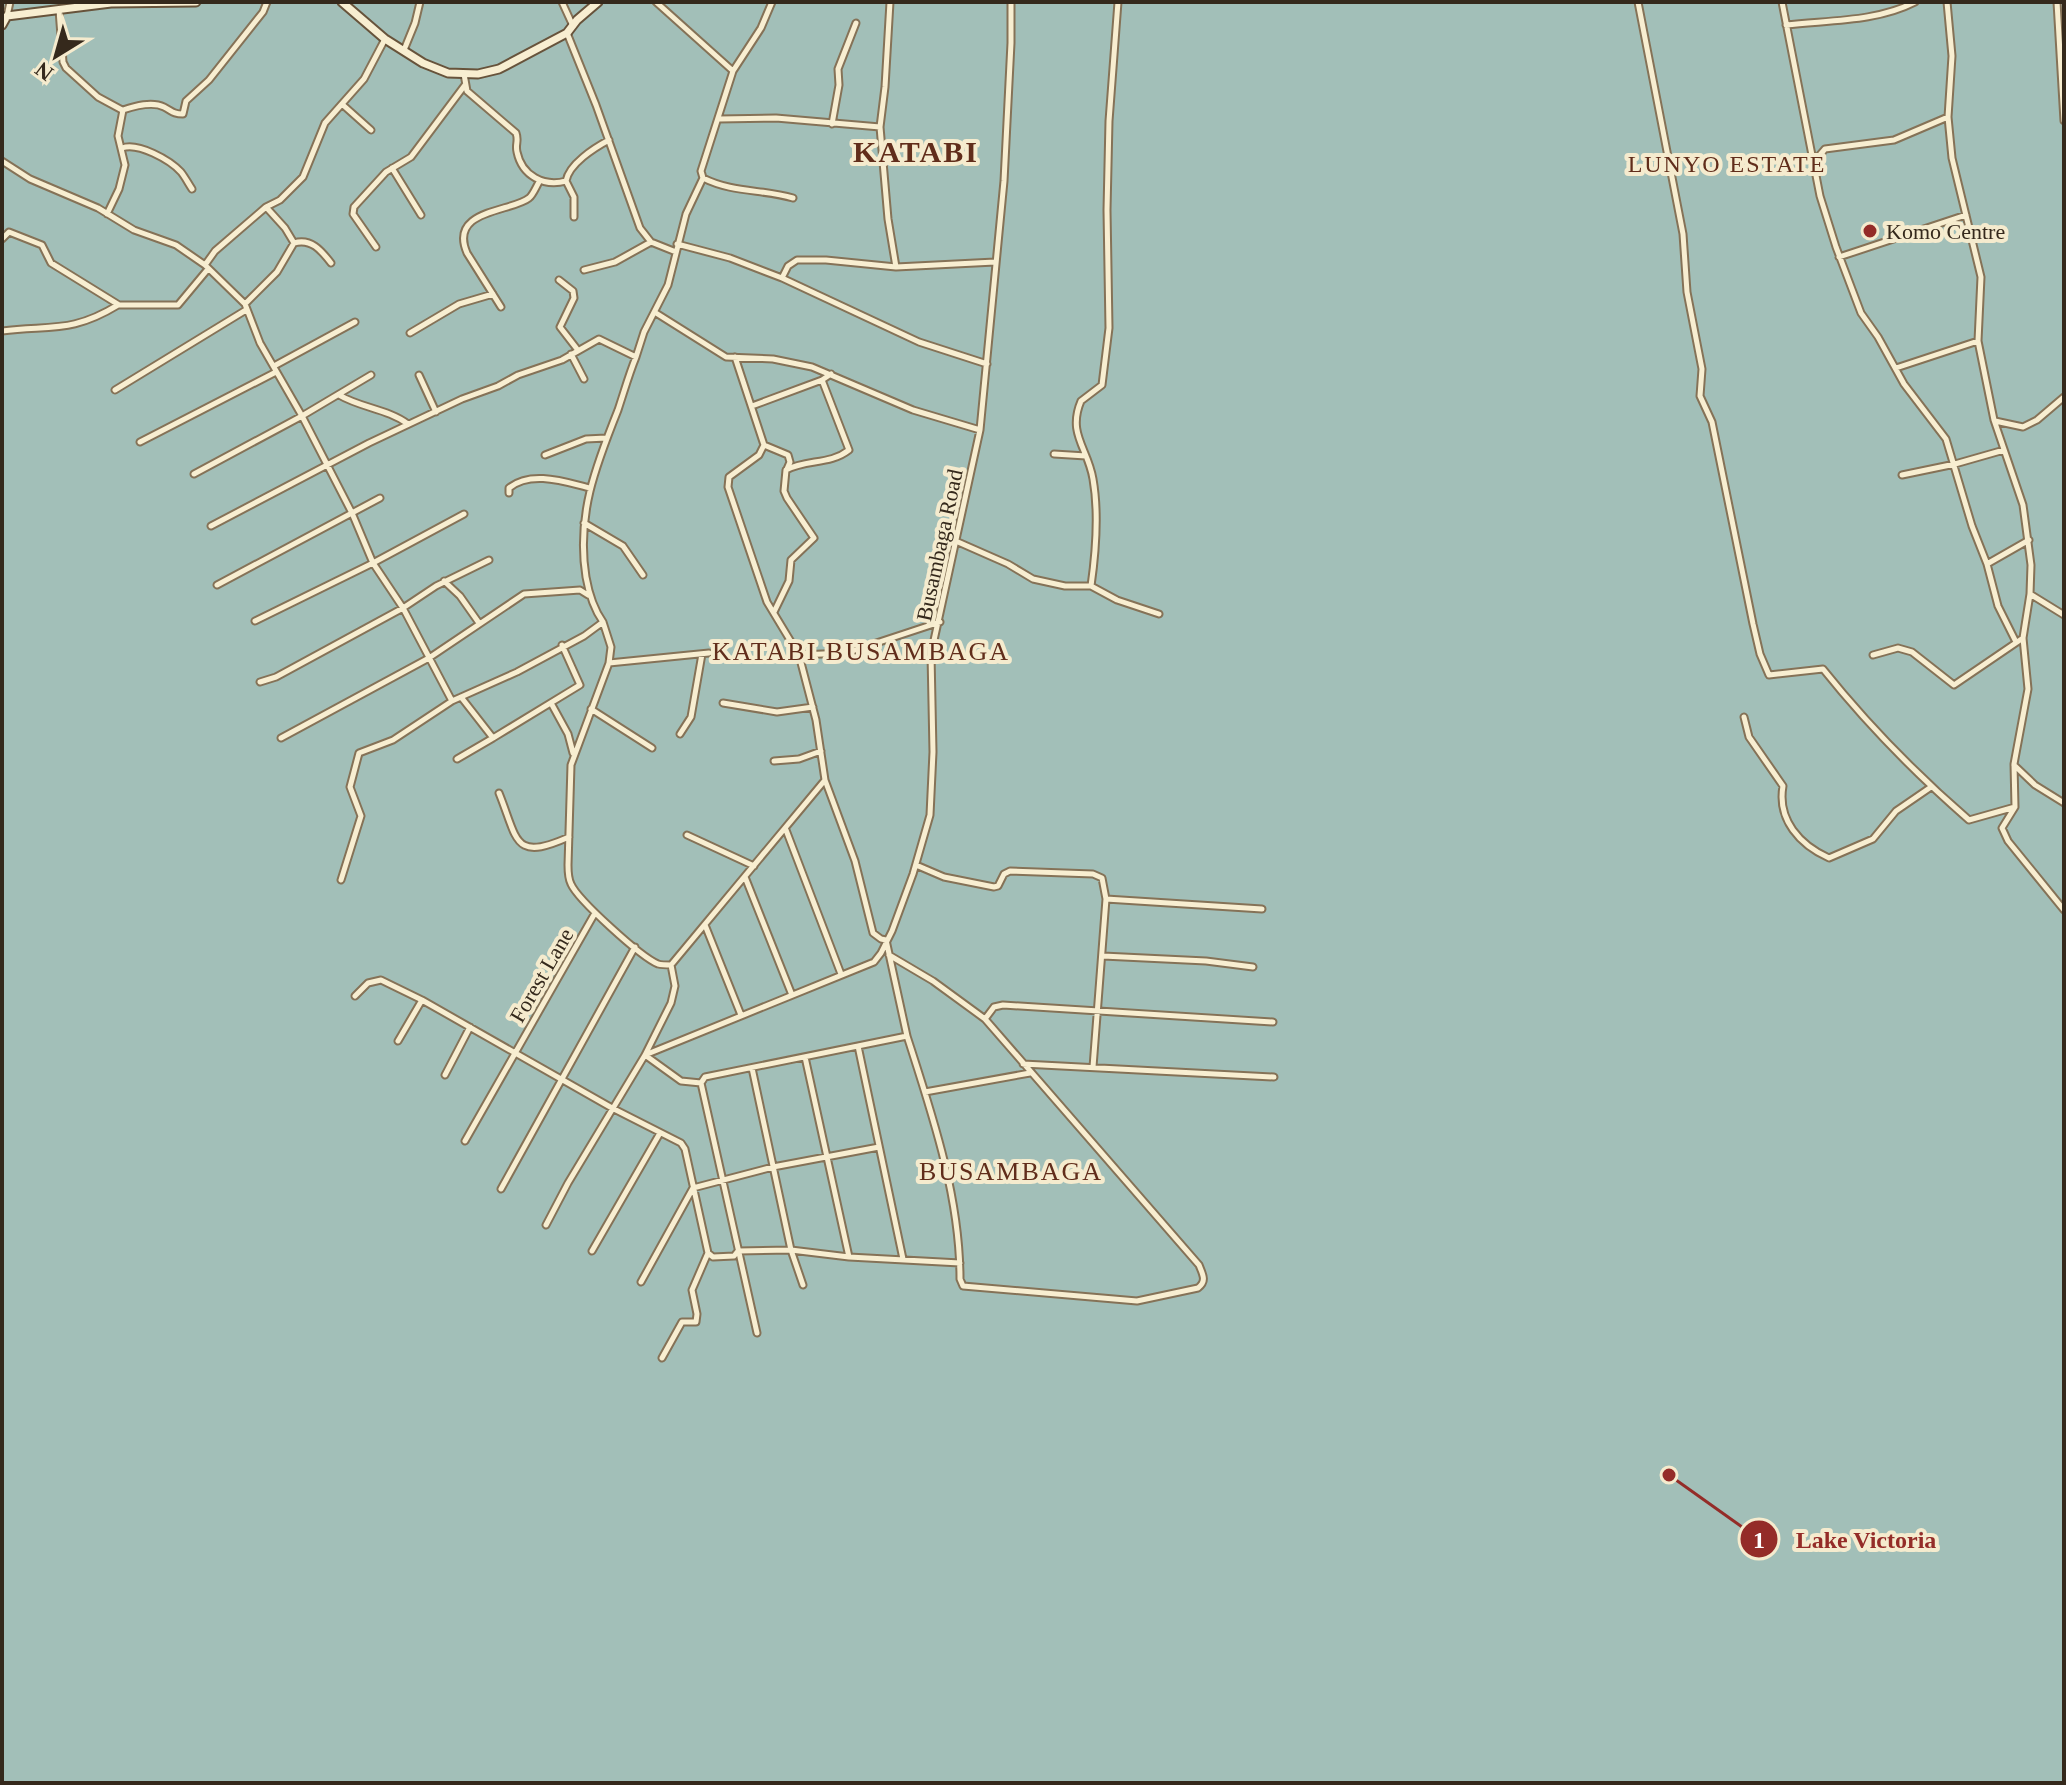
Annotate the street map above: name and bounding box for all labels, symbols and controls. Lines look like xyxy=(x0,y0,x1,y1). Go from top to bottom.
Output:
north arrow xyxy=(16,16,96,96)
text: N xyxy=(30,57,58,86)
district label: KATABI xyxy=(853,135,979,168)
district label: LUNYO ESTATE xyxy=(1628,151,1826,177)
place label: Komo Centre xyxy=(1886,219,2005,244)
marker: Komo Centre xyxy=(1861,222,1879,240)
street label: Busambaga Road xyxy=(911,467,968,623)
district label: KATABI BUSAMBAGA xyxy=(712,637,1010,666)
street label: Forest Lane xyxy=(504,924,578,1027)
district label: BUSAMBAGA xyxy=(919,1157,1103,1186)
callout: Lake Victoria xyxy=(1739,1515,1952,1563)
text: 1 xyxy=(1753,1527,1765,1553)
text: Lake Victoria xyxy=(1796,1527,1936,1553)

